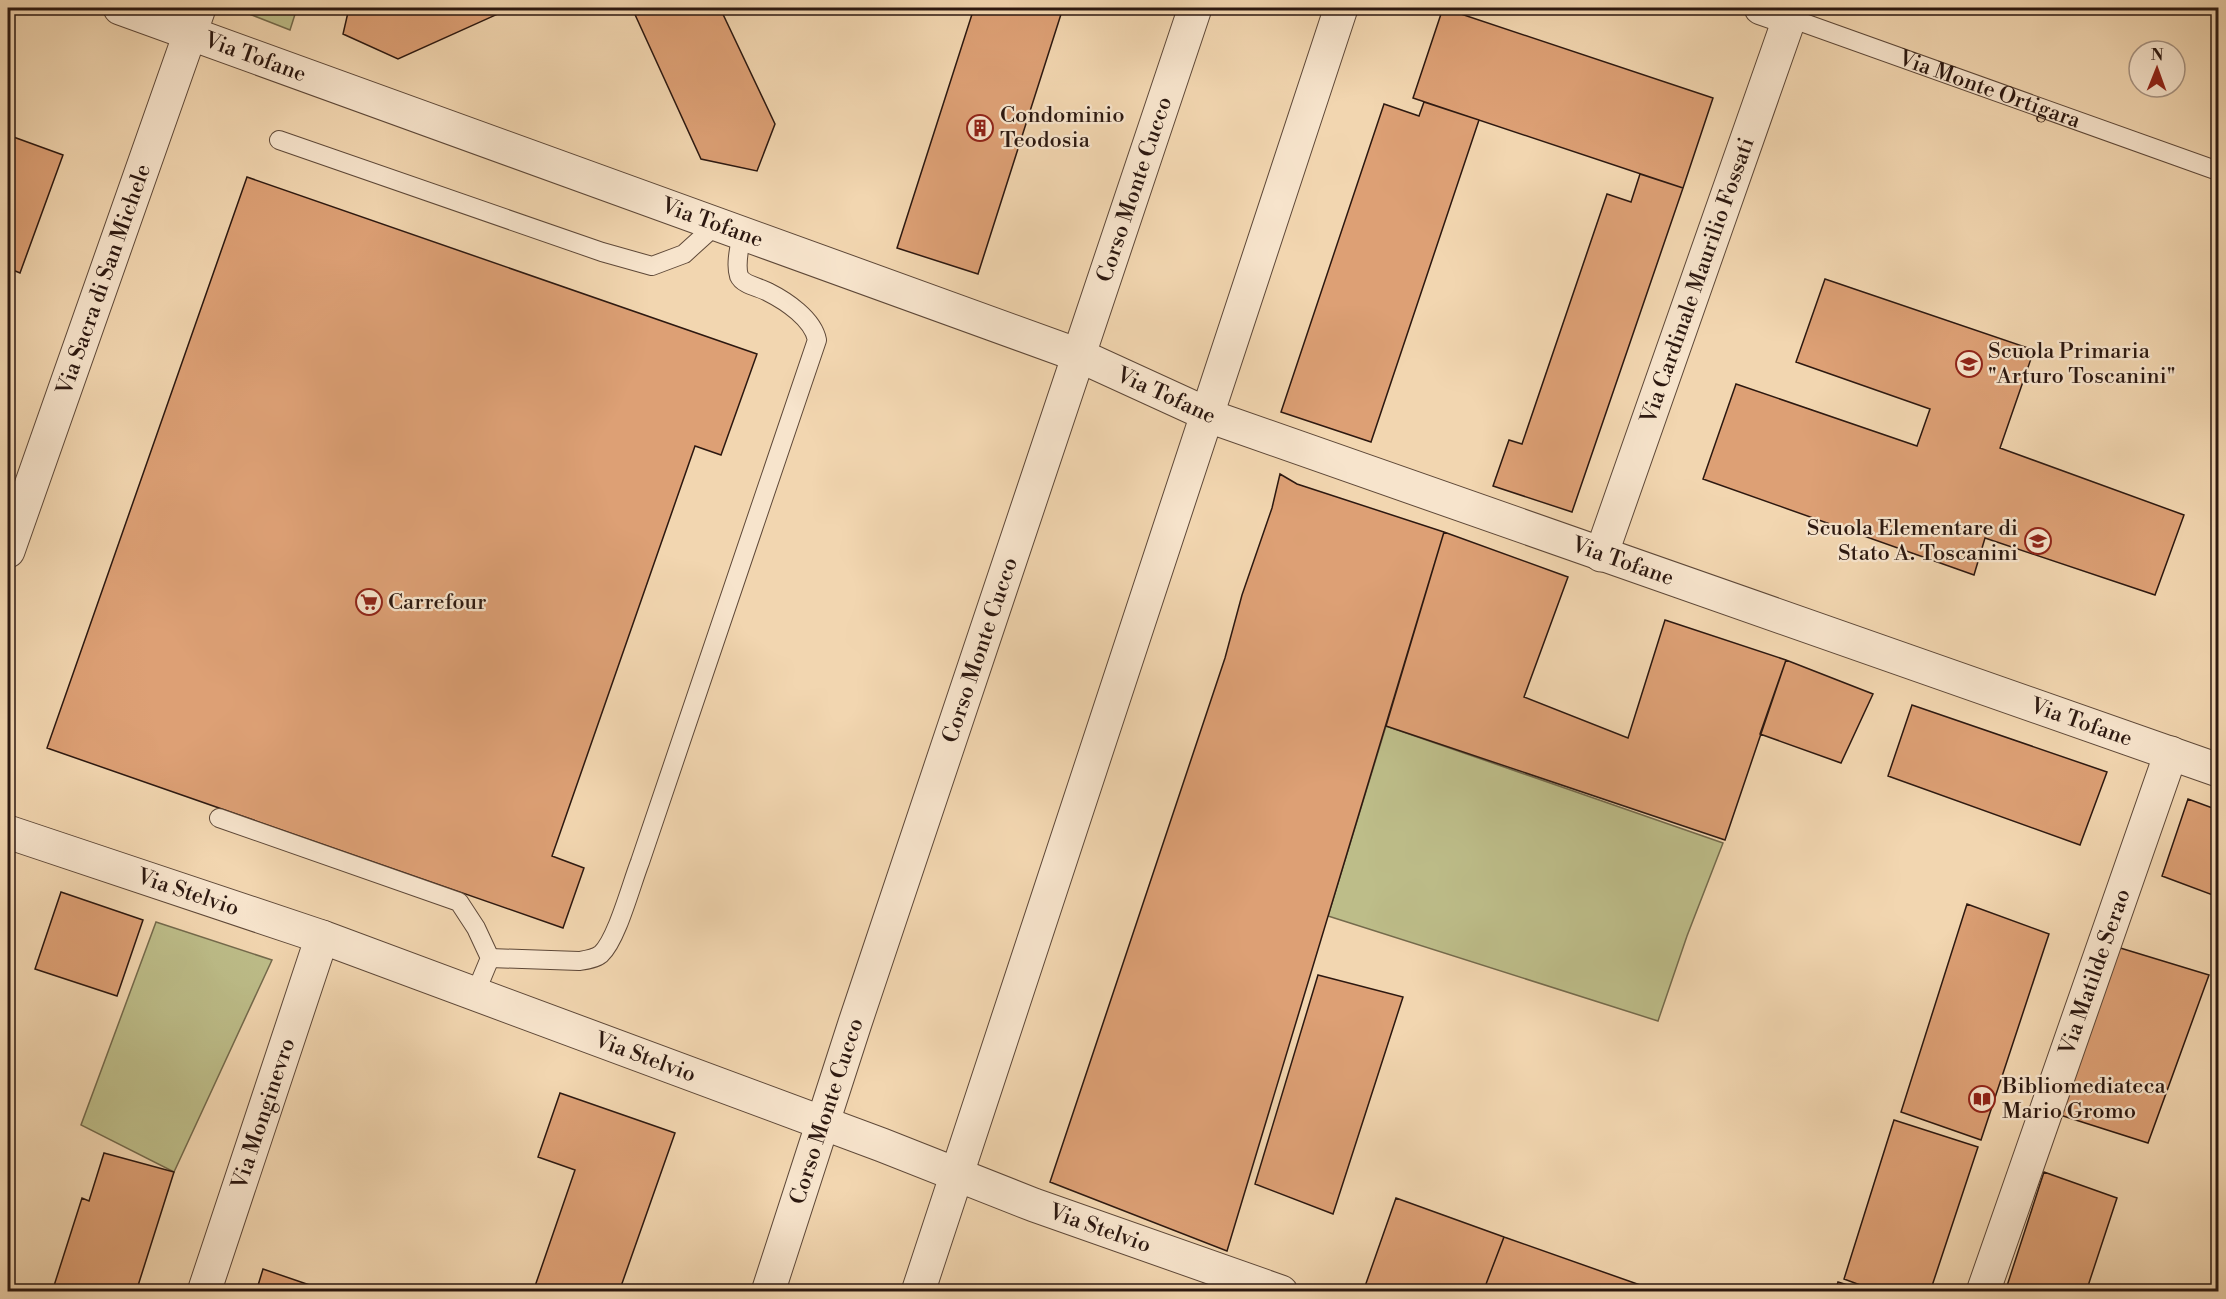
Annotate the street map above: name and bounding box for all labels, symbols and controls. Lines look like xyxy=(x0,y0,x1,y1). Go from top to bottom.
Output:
street label: Via Tofane xyxy=(200,26,310,88)
north arrow xyxy=(2127,39,2187,99)
street label: Via Monte Ortigara xyxy=(1894,44,2085,135)
text: N xyxy=(2151,45,2164,65)
street label: Corso Monte Cucco xyxy=(1091,93,1178,286)
place label: Condominio Teodosia xyxy=(1000,102,1125,154)
building icon: Condominio Teodosia xyxy=(965,113,995,143)
street label: Via Cardinale Maurilio Fossati xyxy=(1634,134,1760,428)
street label: Via Sacra di San Michele xyxy=(50,160,157,399)
street label: Via Tofane xyxy=(657,191,767,253)
place label: Scuola Primaria "Arturo Toscanini" xyxy=(1988,338,2176,390)
school or university icon: Scuola Primaria "Arturo Toscanini" xyxy=(1954,349,1984,379)
street label: Via Tofane xyxy=(1111,361,1220,430)
place label: Scuola Elementare di Stato A. Toscanini xyxy=(1807,515,2018,567)
school or university icon: Scuola Elementare di Stato A. Toscanini xyxy=(2023,526,2053,556)
street label: Via Tofane xyxy=(1567,531,1677,592)
street label: Corso Monte Cucco xyxy=(936,554,1024,746)
supermarket icon: Carrefour xyxy=(354,587,384,617)
place label: Carrefour xyxy=(388,589,487,616)
street label: Via Tofane xyxy=(2026,691,2136,752)
street label: Via Stelvio xyxy=(133,862,243,922)
street label: Via Matilde Serao xyxy=(2053,885,2136,1060)
street label: Corso Monte Cucco xyxy=(784,1015,869,1208)
street label: Via Stelvio xyxy=(590,1026,700,1088)
street label: Via Monginevro xyxy=(225,1034,301,1194)
place label: Bibliomediateca Mario Gromo xyxy=(2001,1073,2167,1125)
library icon: Bibliomediateca Mario Gromo xyxy=(1967,1084,1997,1114)
street label: Via Stelvio xyxy=(1045,1198,1155,1259)

